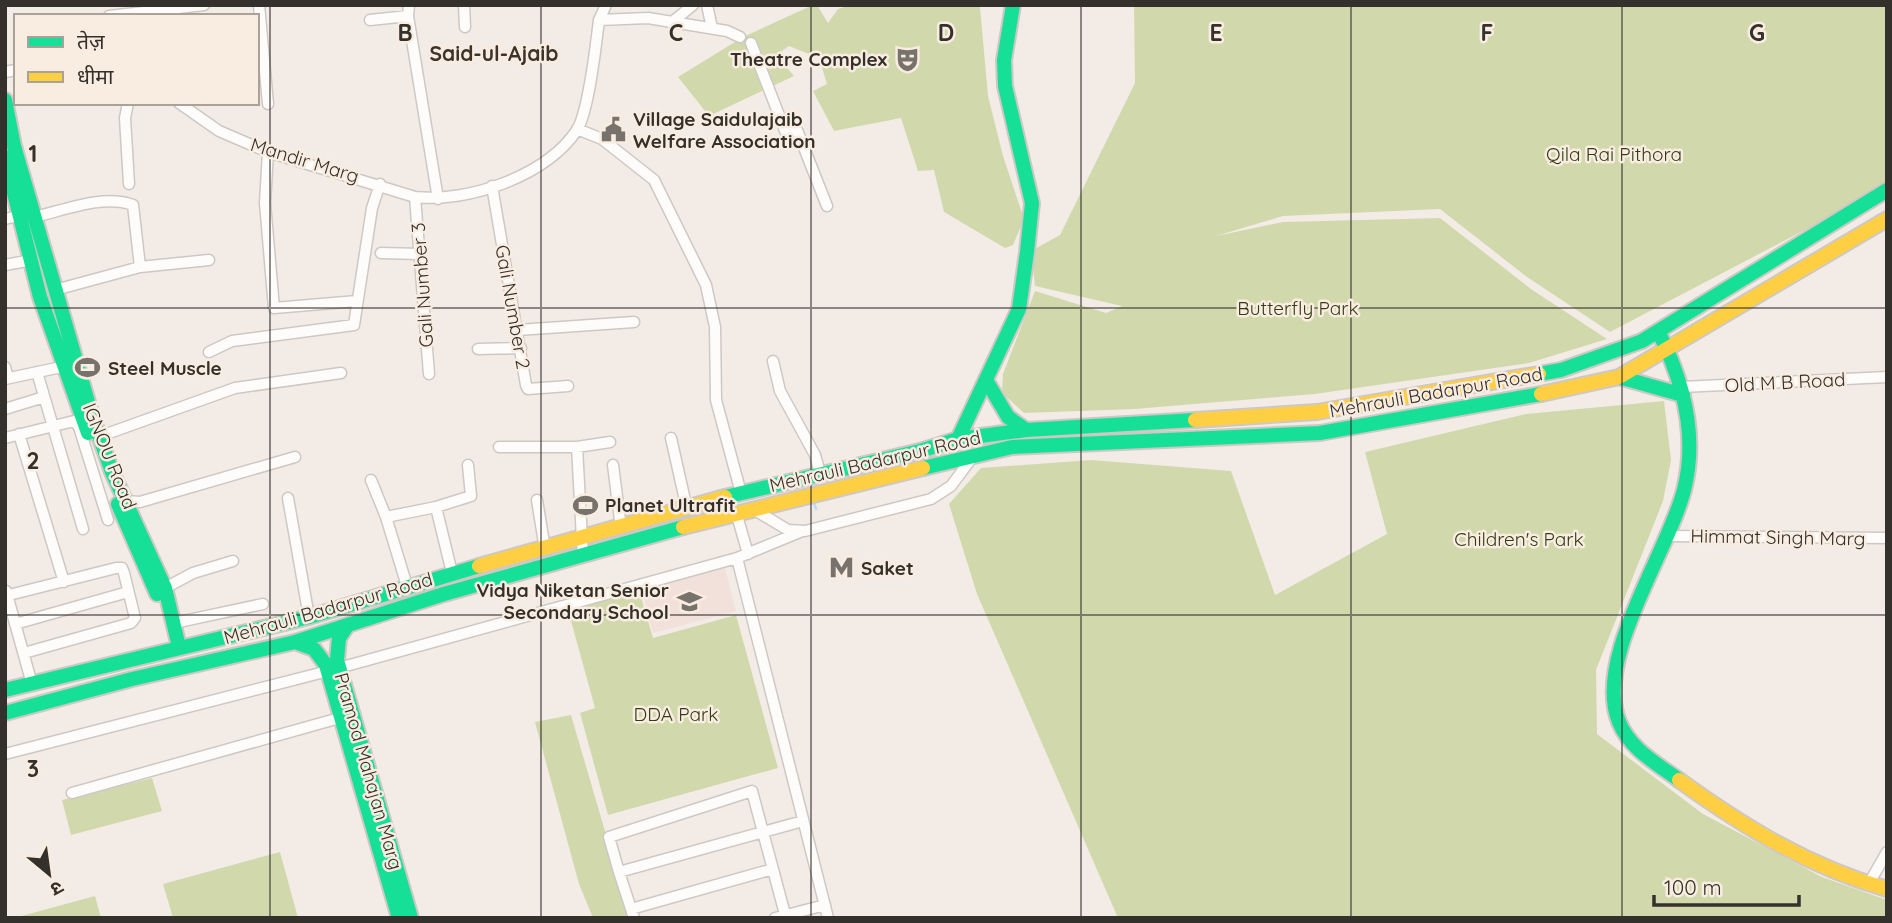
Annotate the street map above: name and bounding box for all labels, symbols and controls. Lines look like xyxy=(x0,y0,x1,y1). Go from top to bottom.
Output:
legend xyxy=(14,14,259,105)
text: B xyxy=(397,18,413,47)
text: C xyxy=(669,18,683,47)
text: D xyxy=(938,18,954,47)
text: E xyxy=(1209,18,1223,47)
text: F xyxy=(1481,18,1493,47)
text: G xyxy=(1749,18,1765,47)
text: तेज़ xyxy=(77,28,105,54)
district label: Said-ul-Ajaib xyxy=(429,40,559,66)
theatre icon: Theatre Complex xyxy=(893,45,921,73)
place label: Theatre Complex xyxy=(730,47,887,71)
text: धीमा xyxy=(77,63,114,89)
place label: Village Saidulajaib Welfare Association xyxy=(633,107,816,153)
public building icon: Village Saidulajaib Welfare Association xyxy=(599,116,627,144)
street label: Mandir Marg xyxy=(248,132,362,188)
text: 1 xyxy=(29,139,37,168)
park label: Qila Rai Pithora xyxy=(1546,142,1682,166)
street label: Gali Number 3 xyxy=(406,222,438,348)
street label: Gali Number 2 xyxy=(490,243,536,371)
park label: Butterfly Park xyxy=(1237,296,1359,320)
sports icon: Steel Muscle xyxy=(74,354,102,382)
place label: Steel Muscle xyxy=(108,356,222,380)
street label: Mehrauli Badarpur Road xyxy=(1327,361,1545,423)
street label: Old M B Road xyxy=(1724,367,1846,397)
street label: IGNOU Road xyxy=(78,399,142,513)
street label: Mehrauli Badarpur Road xyxy=(767,425,983,497)
text: 2 xyxy=(26,446,40,475)
sports icon: Planet Ultrafit xyxy=(571,491,599,519)
place label: Planet Ultrafit xyxy=(605,493,736,517)
street label: Himmat Singh Marg xyxy=(1690,523,1866,551)
park label: Children's Park xyxy=(1454,527,1584,551)
metro station icon: Saket xyxy=(827,554,855,582)
place label: Saket xyxy=(861,556,914,580)
street label: Mehrauli Badarpur Road xyxy=(221,567,435,649)
place label: Vidya Niketan Senior Secondary School xyxy=(476,578,669,624)
school or university icon: Vidya Niketan Senior Secondary School xyxy=(675,587,703,615)
street label: Pramod Mahajan Marg xyxy=(329,670,409,872)
park label: DDA Park xyxy=(634,702,718,726)
text: 3 xyxy=(27,754,39,783)
north arrow xyxy=(14,839,84,909)
scale bar xyxy=(1654,864,1799,908)
text: 100 m xyxy=(1664,874,1722,900)
text: उ xyxy=(46,876,68,902)

